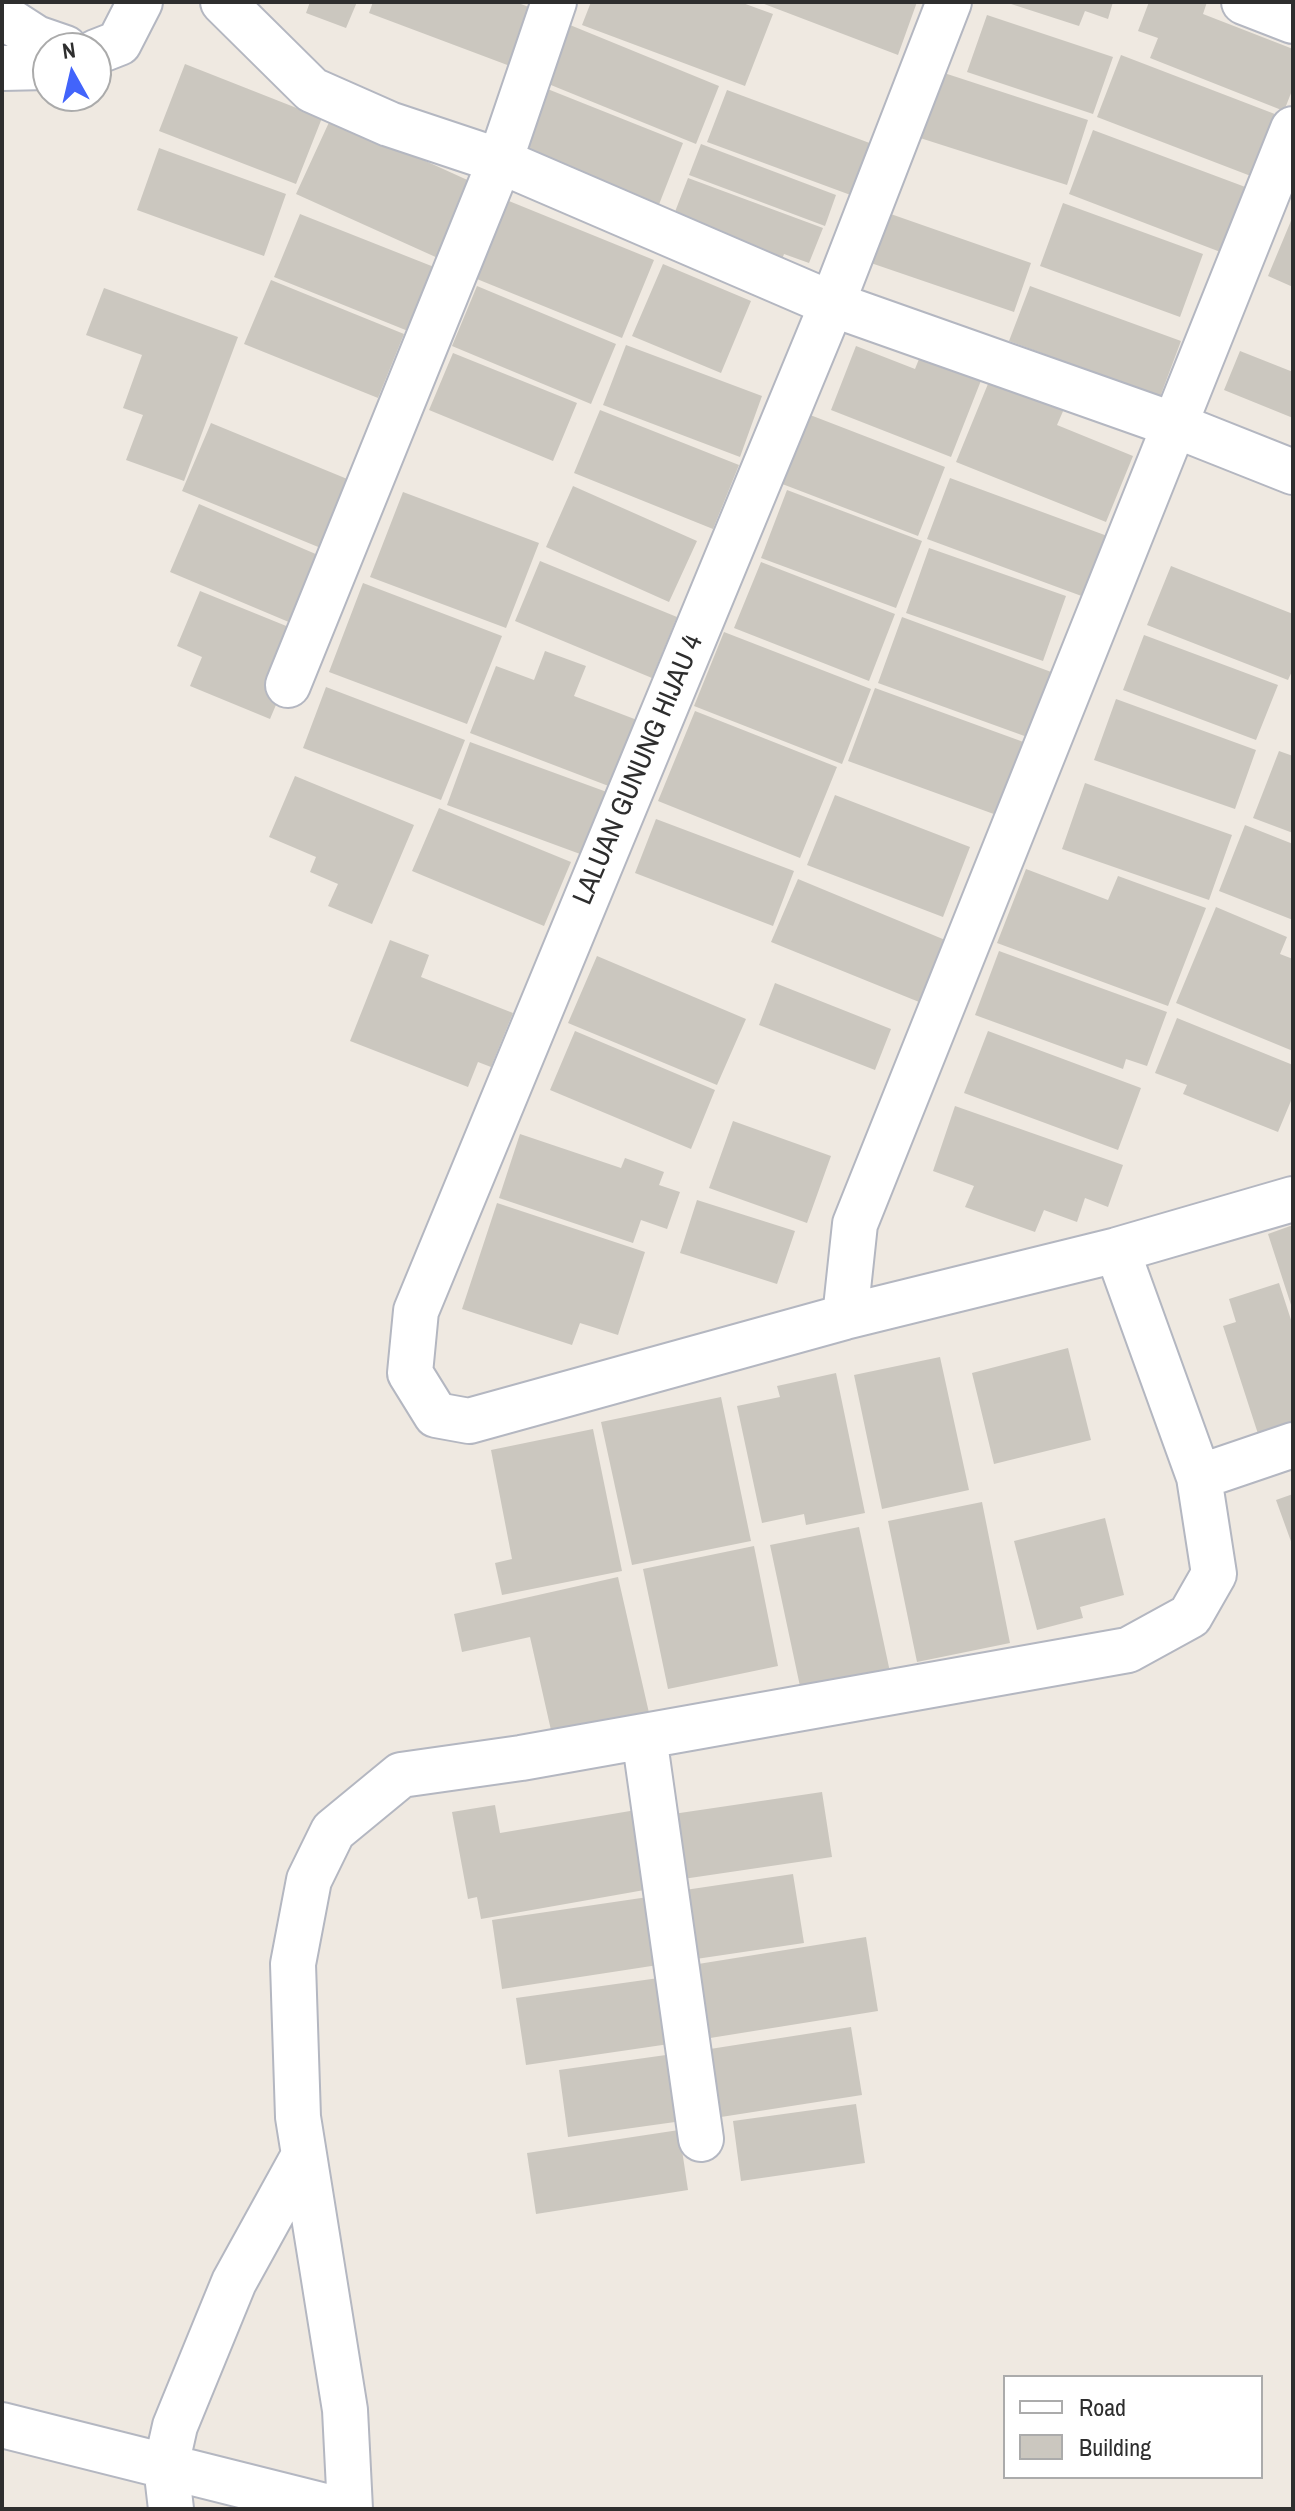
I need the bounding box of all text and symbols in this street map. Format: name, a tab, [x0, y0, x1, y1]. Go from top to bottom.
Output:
north arrow	[32, 32, 112, 112]
text: N	[60, 34, 77, 66]
street label: LALUAN GUNUNG HIJAU 4	[567, 630, 711, 910]
legend	[1003, 2375, 1263, 2479]
text: Road	[1079, 2391, 1126, 2423]
text: Building	[1079, 2431, 1151, 2463]

